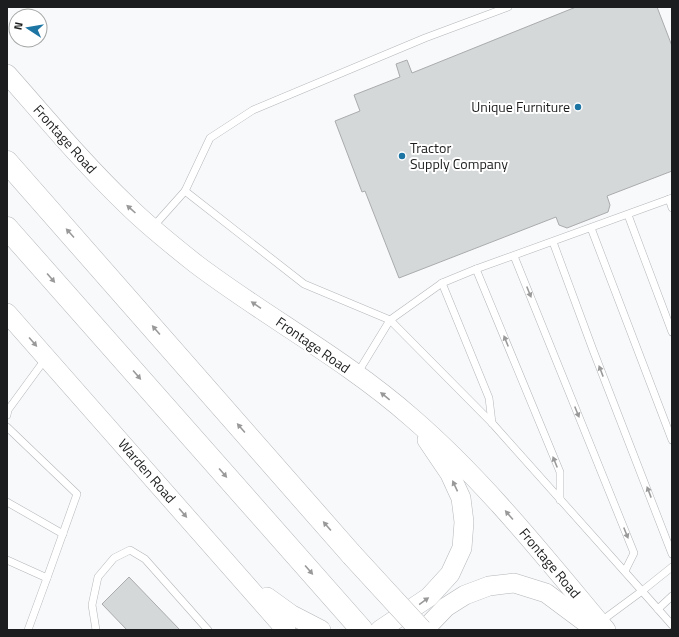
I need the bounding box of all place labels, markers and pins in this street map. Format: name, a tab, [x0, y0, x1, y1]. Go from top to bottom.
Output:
place label: Unique Furniture	[471, 96, 570, 117]
marker: Unique Furniture	[573, 102, 583, 112]
place label: Tractor Supply Company	[410, 137, 508, 174]
marker: Tractor Supply Company	[397, 151, 407, 161]

